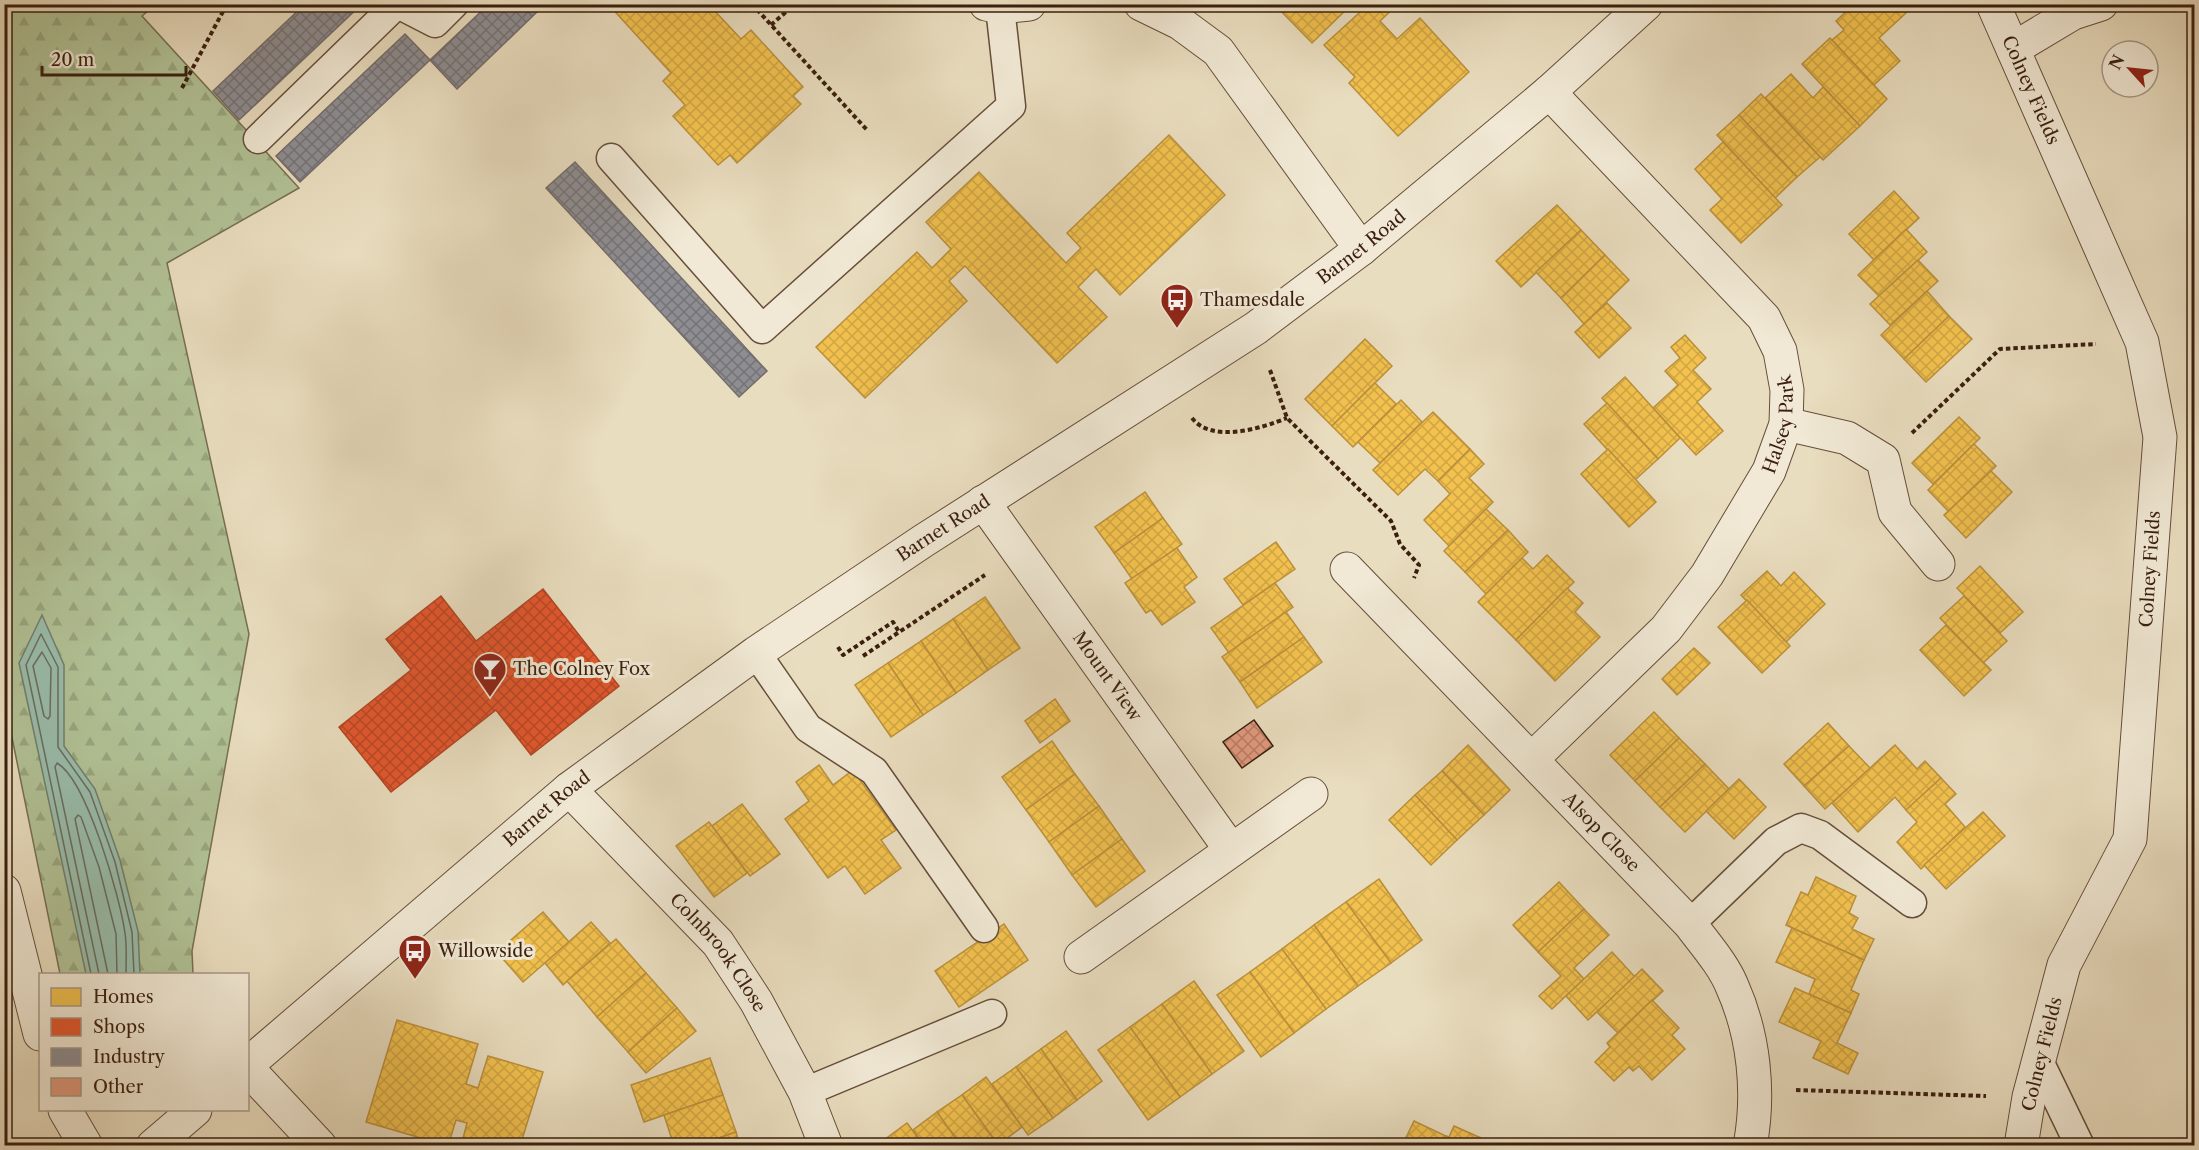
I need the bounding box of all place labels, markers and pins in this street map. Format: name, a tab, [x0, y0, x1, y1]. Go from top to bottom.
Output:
bus stop icon: Thamesdale	[1159, 282, 1195, 329]
place label: Thamesdale	[1200, 289, 1305, 311]
bar icon: The Colney Fox	[472, 651, 508, 698]
place label: The Colney Fox	[513, 658, 651, 680]
bus stop icon: Willowside	[397, 933, 433, 980]
place label: Willowside	[437, 940, 533, 962]

